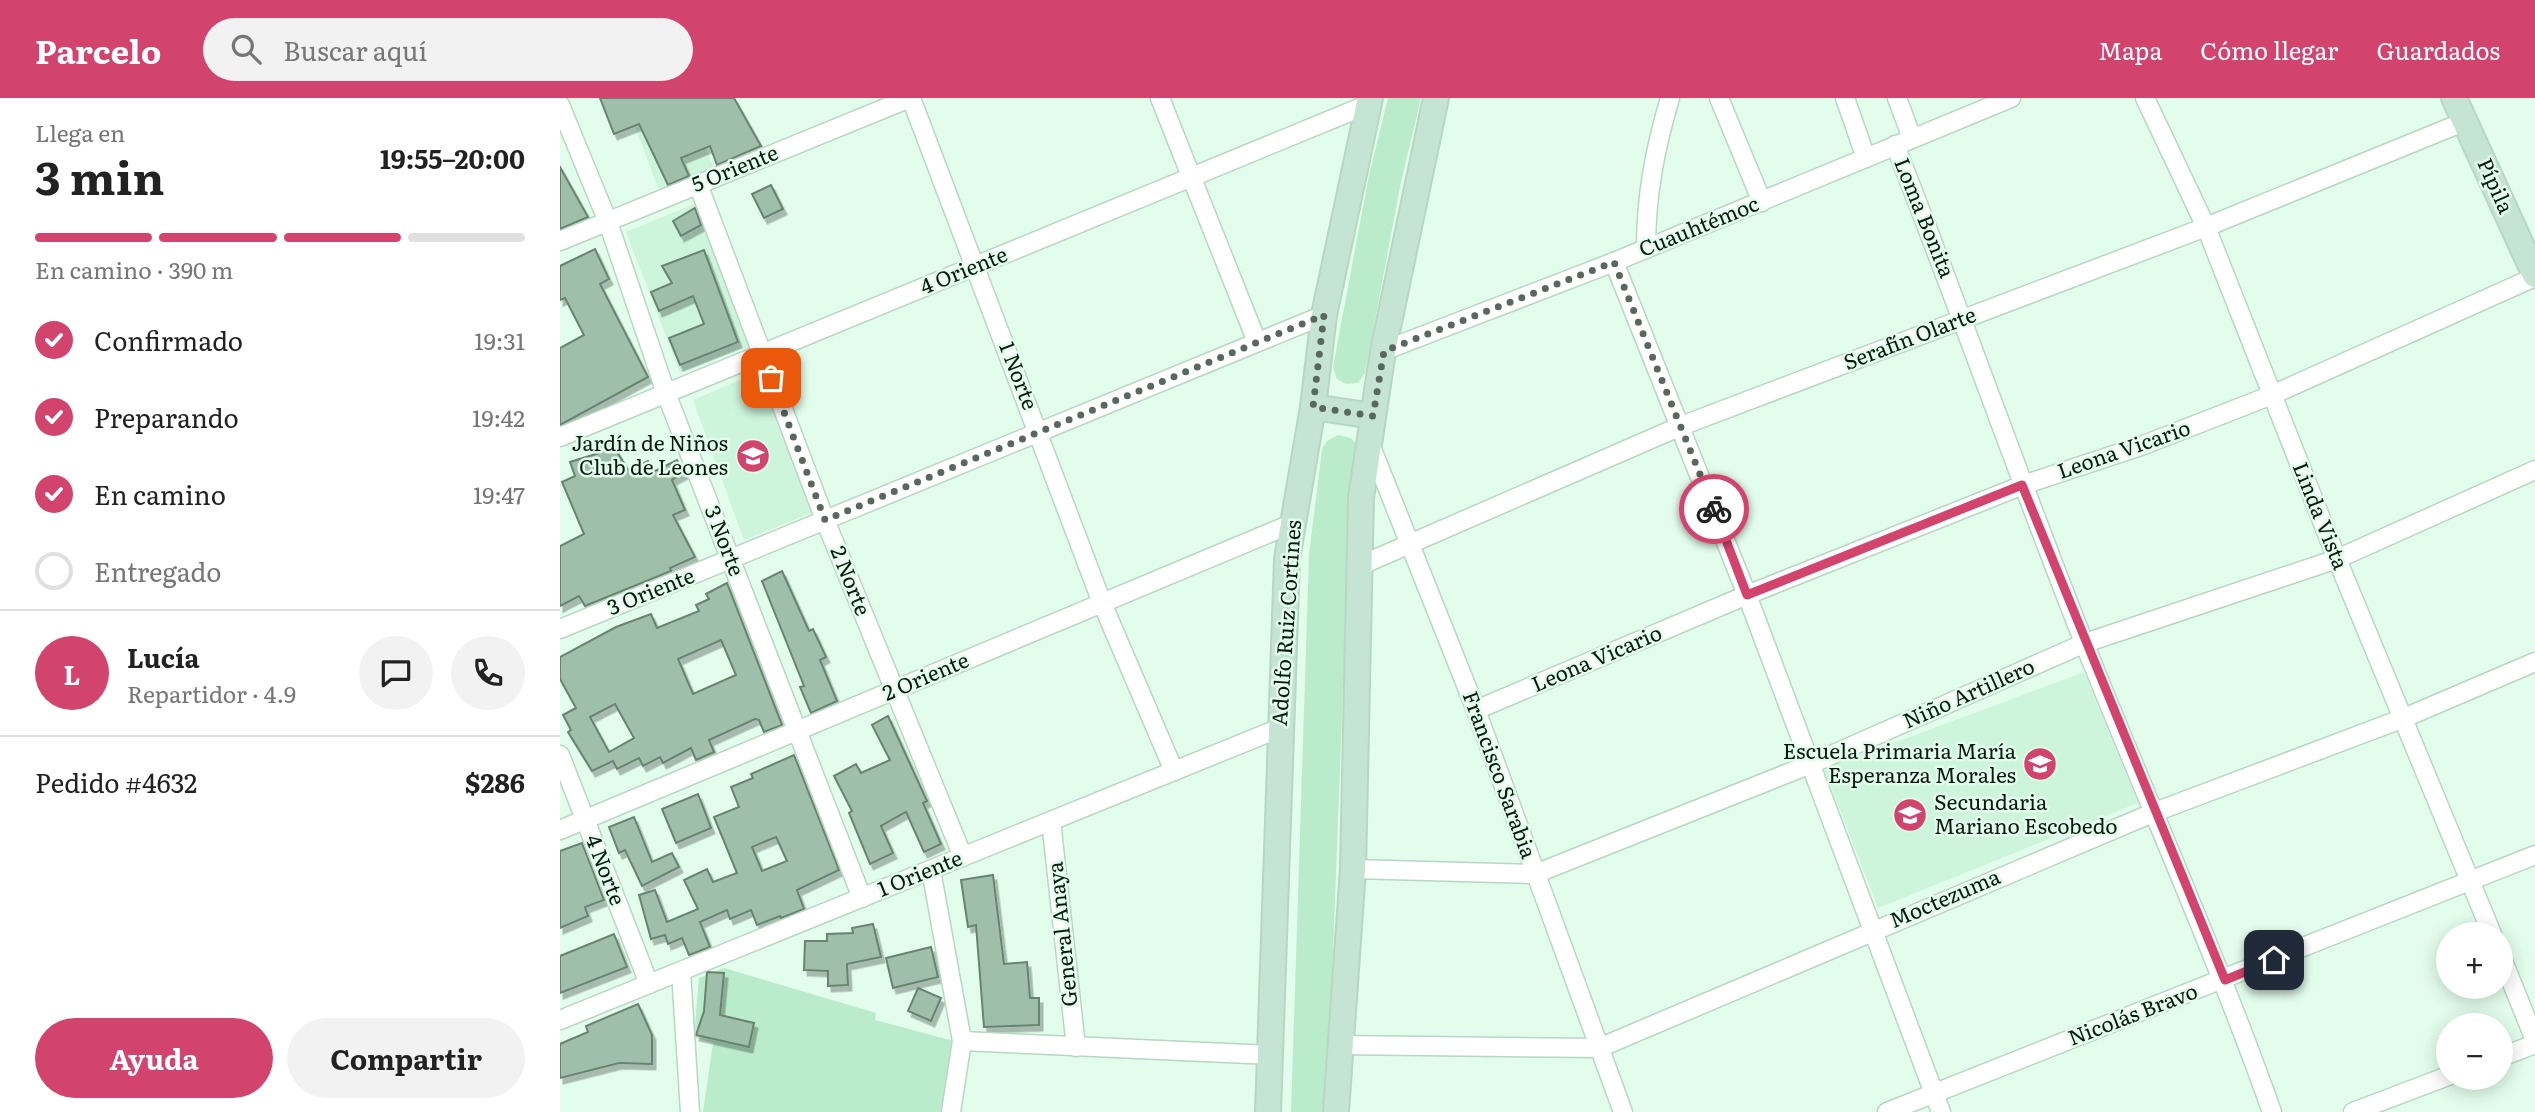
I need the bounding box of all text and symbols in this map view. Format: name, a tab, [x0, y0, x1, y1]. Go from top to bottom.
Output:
search box	[203, 18, 693, 81]
text: Parcelo	[35, 25, 161, 74]
icon: search	[227, 30, 265, 68]
text: Buscar aquí	[283, 30, 427, 69]
text: Mapa	[2098, 32, 2162, 67]
text: Cómo llegar	[2200, 32, 2338, 67]
text: Guardados	[2376, 32, 2500, 67]
text: Llega en	[35, 115, 125, 149]
street label: 5 Oriente	[686, 135, 782, 198]
text: 19:55–20:00	[380, 138, 525, 177]
text: 3 min	[35, 141, 165, 209]
street label: Loma Bonita	[1888, 152, 1965, 282]
street label: Pípila	[2471, 152, 2524, 218]
street label: Cuauhtémoc	[1633, 186, 1763, 263]
street label: 4 Oriente	[915, 237, 1012, 300]
text: En camino · 390 m	[35, 252, 233, 286]
street label: Serafín Olarte	[1838, 297, 1980, 376]
text: Confirmado	[94, 320, 243, 359]
icon: check	[35, 321, 73, 359]
text: 19:31	[474, 323, 525, 357]
street label: 1 Norte	[993, 337, 1047, 414]
pin	[741, 348, 801, 408]
icon: bag	[752, 359, 790, 397]
text: Preparando	[94, 397, 239, 436]
icon: check	[35, 398, 73, 436]
text: 19:42	[472, 400, 525, 434]
street label: Leona Vicario	[2053, 410, 2194, 485]
place label: Jardín de Niños Club de Leones	[571, 426, 728, 481]
school or university icon: Jardín de Niños Club de Leones	[734, 437, 772, 475]
street label: Linda Vista	[2287, 457, 2358, 574]
text: En camino	[94, 474, 226, 513]
courier	[1679, 474, 1749, 544]
icon: check	[35, 475, 73, 513]
text: 19:47	[473, 477, 525, 511]
icon: bike	[1695, 490, 1733, 528]
street label: 3 Norte	[699, 500, 754, 580]
street label: Adolfo Ruiz Cortines	[1262, 519, 1307, 727]
street label: 2 Norte	[824, 541, 880, 620]
text: Entregado	[94, 551, 221, 590]
street label: 3 Oriente	[602, 558, 698, 621]
street label: Leona Vicario	[1526, 615, 1666, 698]
button: chat	[359, 636, 433, 710]
button: phone	[451, 636, 525, 710]
text: Lucía	[127, 637, 200, 676]
street label: 2 Oriente	[877, 643, 973, 707]
street label: Niño Artillero	[1897, 649, 2039, 735]
text: L	[64, 654, 80, 693]
text: Repartidor · 4.9	[127, 676, 296, 710]
street label: Francisco Sarabia	[1457, 686, 1546, 863]
place label: Escuela Primaria María Esperanza Morales	[1783, 734, 2017, 789]
school or university icon: Escuela Primaria María Esperanza Morales	[2021, 745, 2059, 783]
text: Pedido #4632	[35, 762, 197, 801]
text: $286	[465, 762, 525, 801]
place label: Secundaria Mariano Escobedo	[1934, 785, 2118, 840]
school or university icon: Secundaria Mariano Escobedo	[1891, 796, 1929, 834]
street label: 4 Norte	[580, 829, 635, 909]
street label: 1 Oriente	[872, 841, 966, 903]
street label: Moctezuma	[1884, 859, 2005, 934]
street label: General Anaya	[1037, 860, 1084, 1008]
map controls	[2436, 922, 2513, 1090]
button: +	[2436, 922, 2513, 999]
pin	[2244, 930, 2304, 990]
icon: home	[2255, 941, 2293, 979]
street label: Nicolás Bravo	[2063, 974, 2201, 1052]
button: −	[2436, 1013, 2513, 1090]
button: Ayuda	[35, 1018, 273, 1098]
button: Compartir	[287, 1018, 525, 1098]

